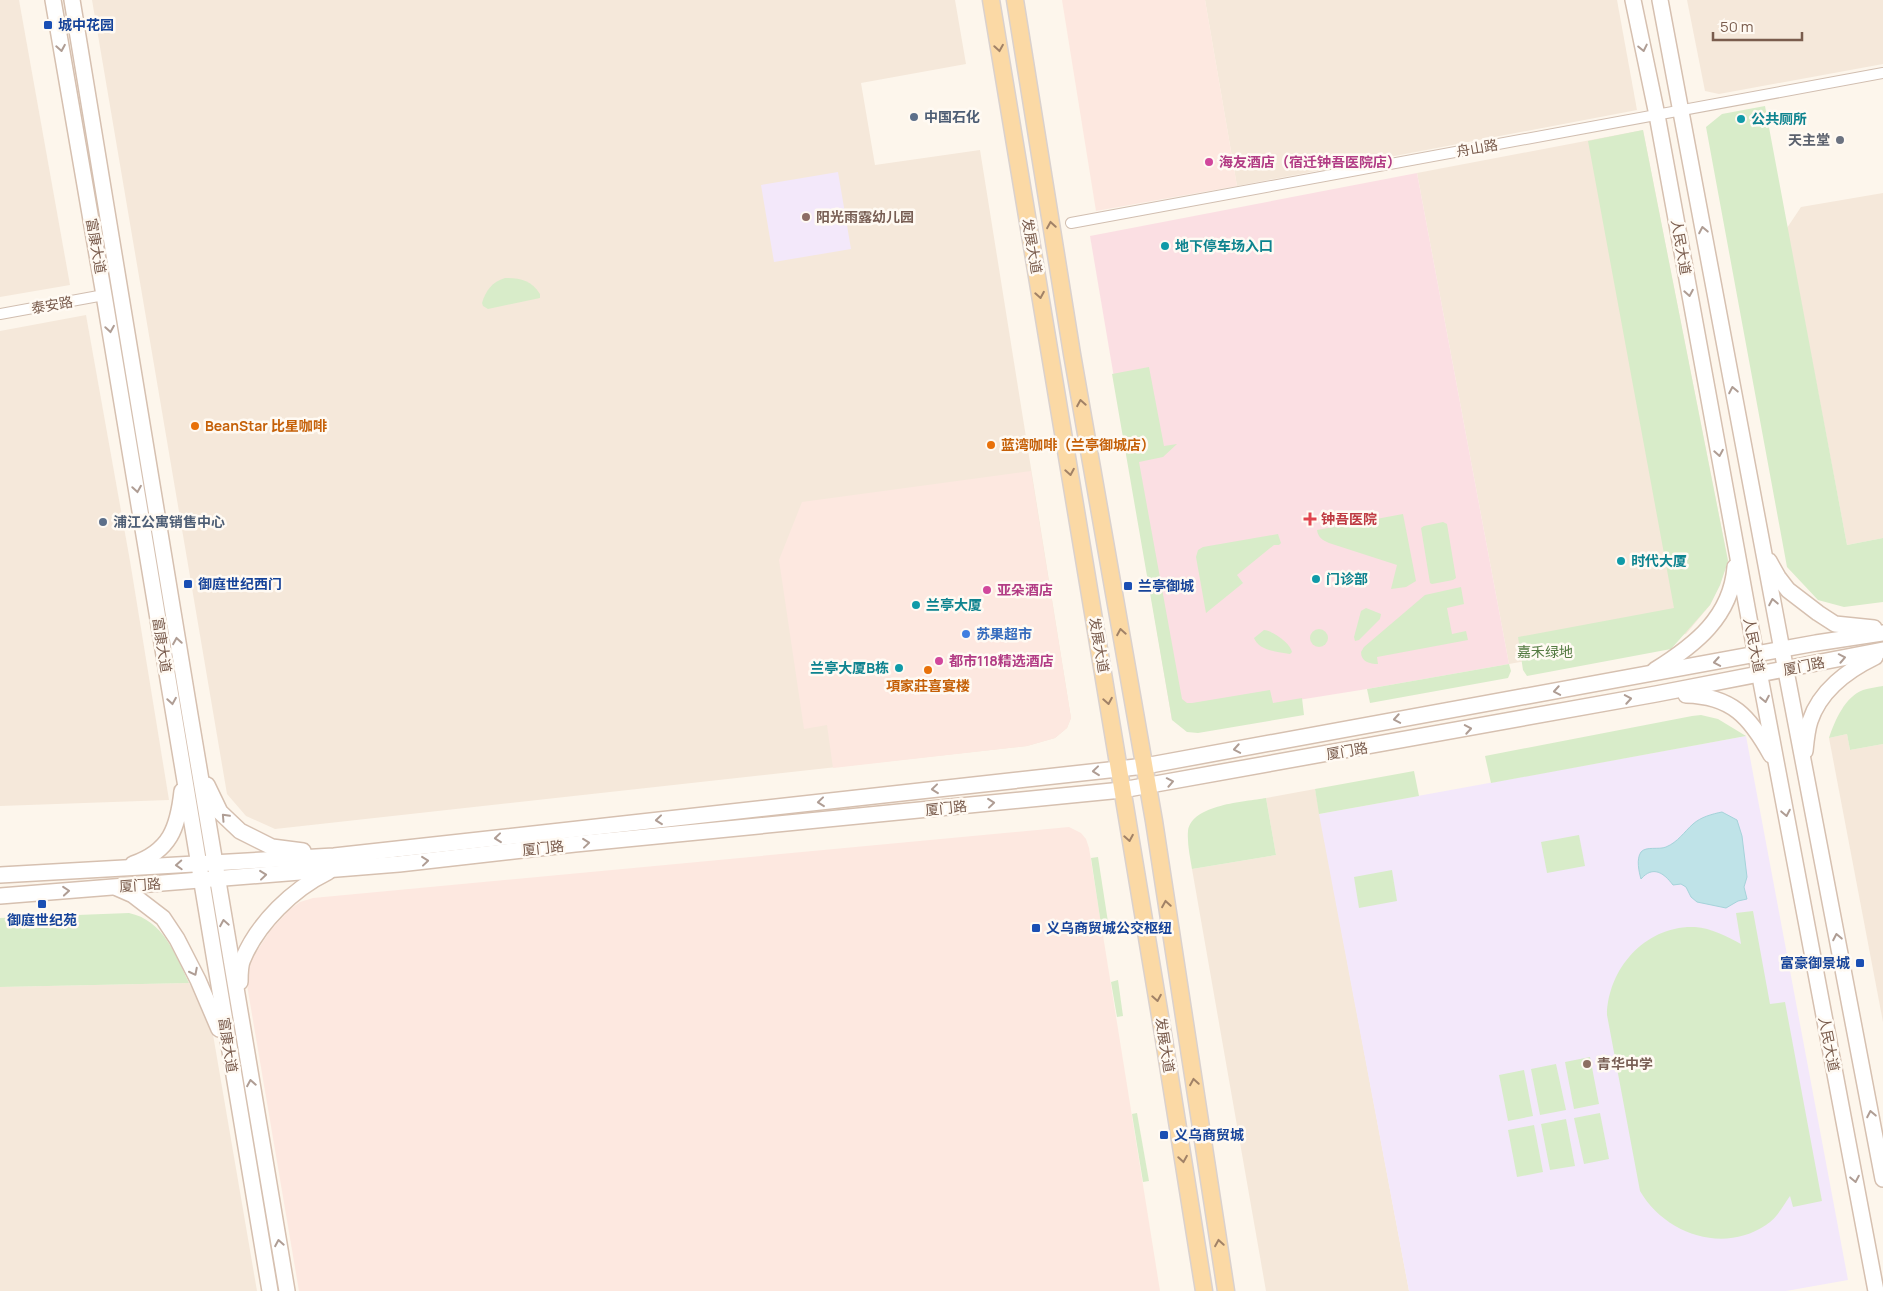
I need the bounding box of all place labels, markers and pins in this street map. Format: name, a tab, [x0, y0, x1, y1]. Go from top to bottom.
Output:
place label: 城中花园	[58, 15, 114, 34]
marker: 城中花园	[42, 19, 54, 31]
place label: 中国石化	[924, 107, 980, 126]
place label: 公共厕所	[1751, 109, 1807, 128]
marker: 中国石化	[908, 111, 920, 123]
marker: 公共厕所	[1735, 113, 1747, 125]
place label: 天主堂	[1788, 130, 1830, 149]
marker: 天主堂	[1834, 134, 1846, 146]
place label: 海友酒店（宿迁钟吾医院店）	[1219, 152, 1401, 171]
marker: 海友酒店（宿迁钟吾医院店）	[1203, 156, 1215, 168]
place label: 阳光雨露幼儿园	[816, 207, 914, 226]
marker: 阳光雨露幼儿园	[800, 211, 812, 223]
place label: 地下停车场入口	[1175, 236, 1273, 255]
marker: 地下停车场入口	[1159, 240, 1171, 252]
place label: BeanStar 比星咖啡	[205, 416, 328, 435]
marker: BeanStar 比星咖啡	[189, 420, 201, 432]
place label: 蓝湾咖啡（兰亭御城店）	[1001, 435, 1155, 454]
marker: 蓝湾咖啡（兰亭御城店）	[985, 439, 997, 451]
place label: 钟吾医院	[1321, 509, 1377, 528]
place label: 浦江公寓销售中心	[113, 512, 225, 531]
marker: 钟吾医院	[1303, 512, 1317, 526]
marker: 浦江公寓销售中心	[97, 516, 109, 528]
place label: 时代大厦	[1631, 551, 1687, 570]
marker: 时代大厦	[1615, 555, 1627, 567]
place label: 门诊部	[1326, 569, 1368, 588]
marker: 门诊部	[1310, 573, 1322, 585]
place label: 御庭世纪西门	[198, 574, 282, 593]
place label: 兰亭御城	[1138, 576, 1194, 595]
marker: 御庭世纪西门	[182, 578, 194, 590]
place label: 亚朵酒店	[997, 580, 1053, 599]
marker: 兰亭御城	[1122, 580, 1134, 592]
marker: 亚朵酒店	[981, 584, 993, 596]
place label: 兰亭大厦	[926, 595, 982, 614]
marker: 兰亭大厦	[910, 599, 922, 611]
place label: 苏果超市	[976, 624, 1032, 643]
marker: 苏果超市	[960, 628, 972, 640]
place label: 都市118精选酒店	[949, 651, 1054, 670]
marker: 都市118精选酒店	[933, 655, 945, 667]
place label: 兰亭大厦B栋	[810, 658, 889, 677]
marker: 兰亭大厦B栋	[893, 662, 905, 674]
marker: 項家莊喜宴楼	[922, 664, 934, 676]
place label: 項家莊喜宴楼	[886, 676, 970, 695]
marker: 御庭世纪苑	[36, 898, 48, 910]
place label: 御庭世纪苑	[7, 910, 77, 929]
place label: 义乌商贸城公交枢纽	[1046, 918, 1172, 937]
marker: 义乌商贸城公交枢纽	[1030, 922, 1042, 934]
place label: 富豪御景城	[1780, 953, 1850, 972]
marker: 富豪御景城	[1854, 957, 1866, 969]
place label: 青华中学	[1597, 1054, 1653, 1073]
marker: 青华中学	[1581, 1058, 1593, 1070]
place label: 义乌商贸城	[1174, 1125, 1244, 1144]
marker: 义乌商贸城	[1158, 1129, 1170, 1141]

